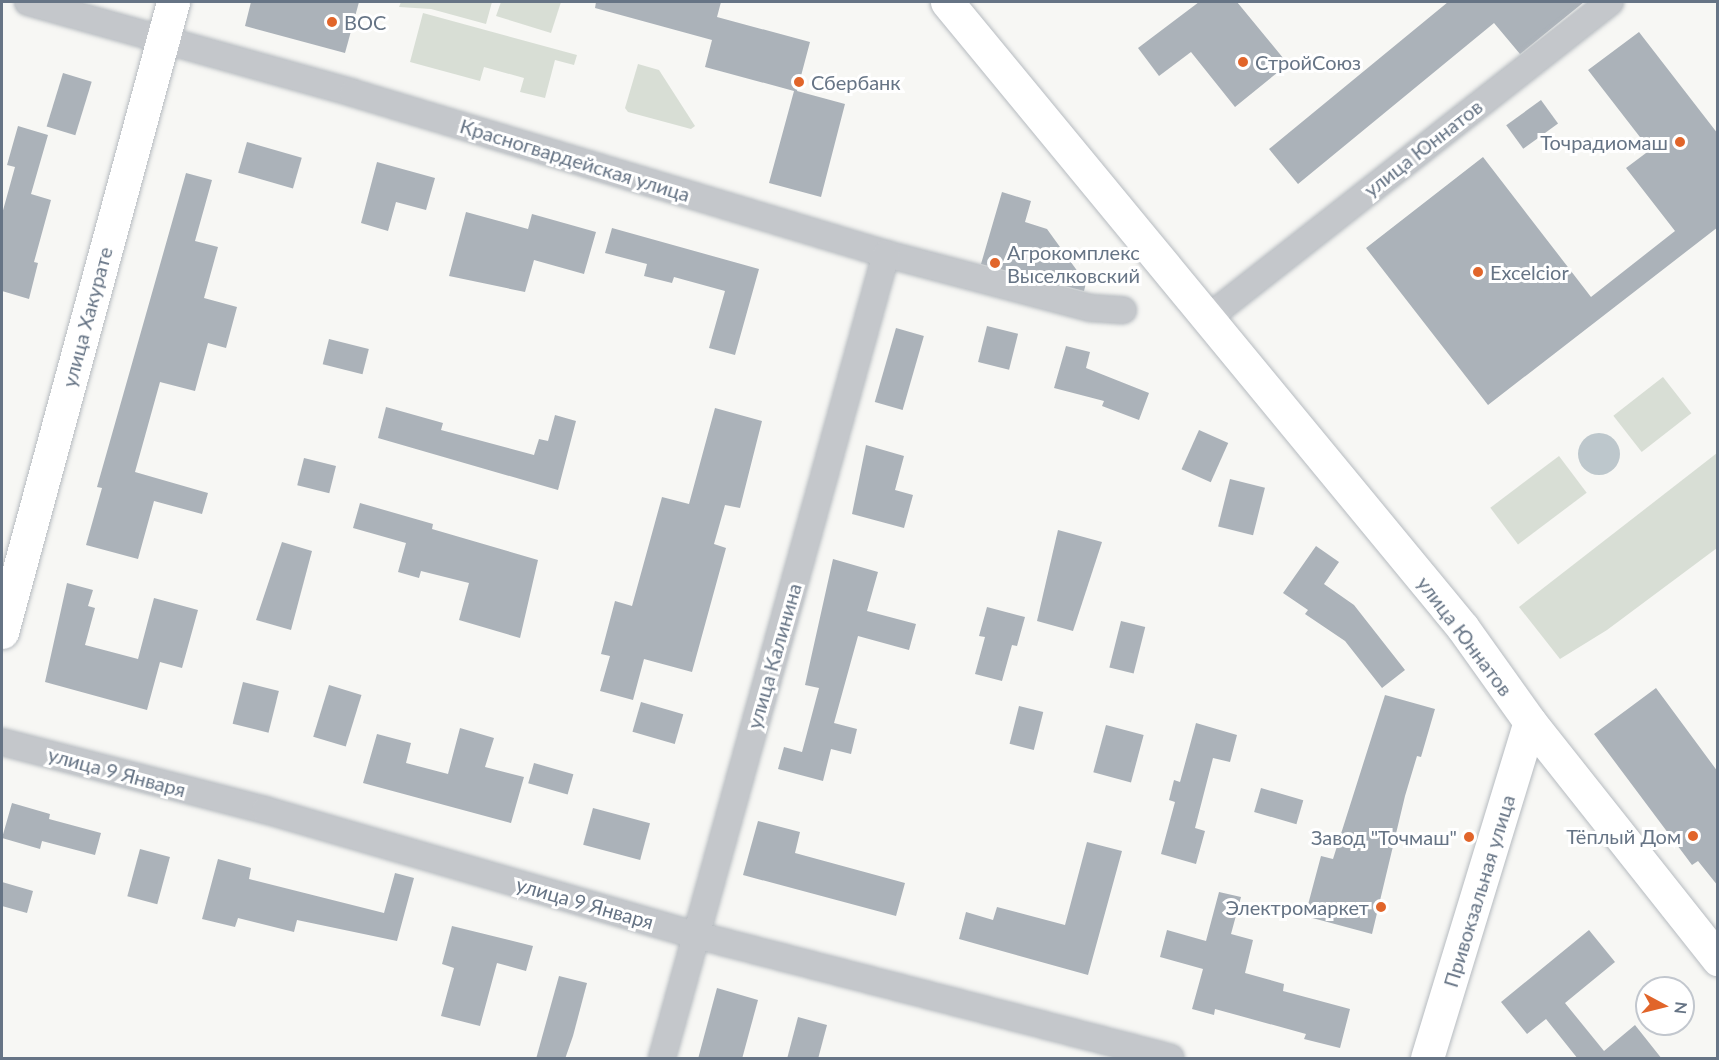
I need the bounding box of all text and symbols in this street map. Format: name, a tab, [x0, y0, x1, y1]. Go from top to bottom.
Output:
place label: ВОС	[344, 10, 386, 34]
marker: ВОС	[325, 15, 339, 29]
place label: СтройСоюз	[1255, 50, 1361, 74]
marker: СтройСоюз	[1236, 55, 1250, 69]
place label: Сбербанк	[811, 70, 901, 94]
marker: Сбербанк	[792, 75, 806, 89]
street label: улица Юннатов	[1359, 94, 1487, 202]
street label: Красногвардейская улица	[457, 114, 693, 206]
place label: Точрадиомаш	[1540, 130, 1668, 154]
marker: Точрадиомаш	[1673, 135, 1687, 149]
place label: Агрокомплекс Выселковский	[1007, 240, 1140, 287]
street label: улица Хакурате	[57, 244, 117, 390]
marker: Агрокомплекс Выселковский	[988, 256, 1002, 270]
place label: Excelcior	[1490, 260, 1569, 284]
marker: Excelcior	[1471, 265, 1485, 279]
street label: улица Юннатов	[1412, 571, 1518, 701]
street label: улица Калинина	[742, 581, 806, 731]
street label: улица 9 Января	[45, 742, 189, 802]
street label: Привокзальная улица	[1438, 792, 1520, 990]
place label: Тёплый Дом	[1566, 824, 1681, 848]
place label: Завод "Точмаш"	[1311, 825, 1457, 849]
marker: Тёплый Дом	[1686, 829, 1700, 843]
marker: Завод "Точмаш"	[1462, 830, 1476, 844]
street label: улица 9 Января	[514, 872, 656, 934]
place label: Электромаркет	[1225, 895, 1369, 919]
marker: Электромаркет	[1374, 900, 1388, 914]
north arrow	[1635, 976, 1695, 1036]
text: N	[1671, 1001, 1692, 1015]

